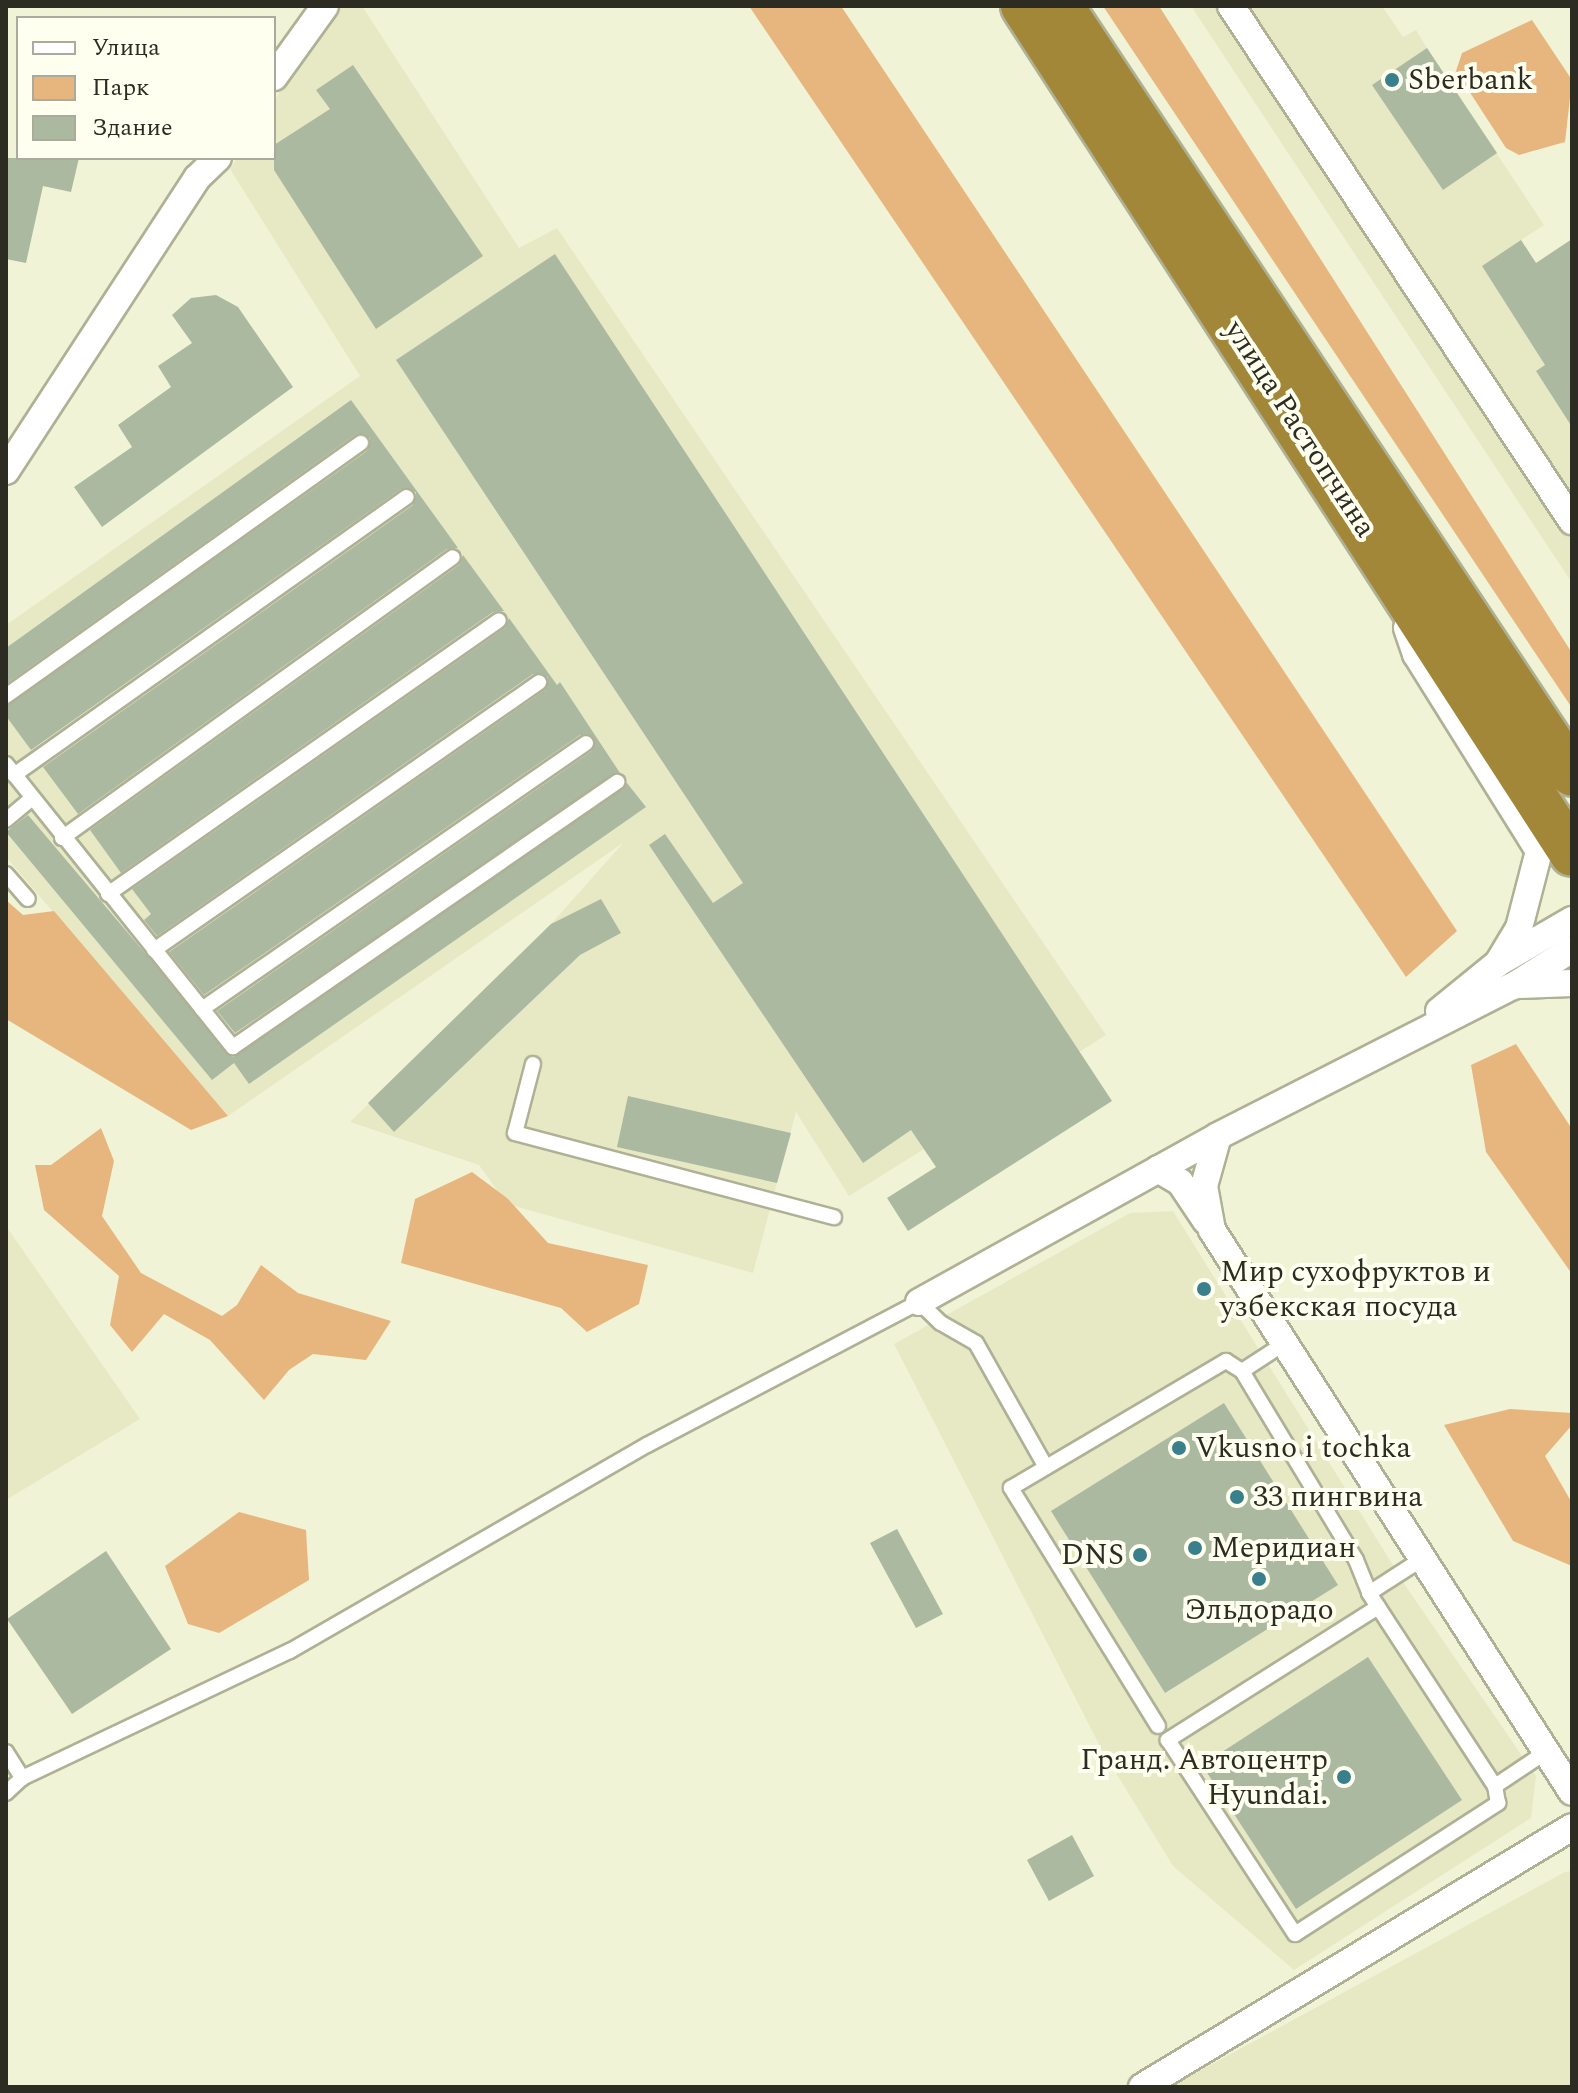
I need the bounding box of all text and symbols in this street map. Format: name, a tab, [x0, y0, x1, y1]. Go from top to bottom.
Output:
legend	[16, 16, 276, 160]
text: Улица	[92, 30, 160, 66]
place label: Sberbank	[1408, 62, 1533, 98]
text: Парк	[92, 70, 149, 106]
marker: Sberbank	[1383, 71, 1401, 89]
text: Здание	[92, 110, 173, 146]
street label: улица Растопчина	[1217, 314, 1383, 544]
place label: Мир сухофруктов и узбекская посуда	[1220, 1254, 1491, 1324]
marker: Мир сухофруктов и узбекская посуда	[1195, 1280, 1213, 1298]
place label: Vkusno i tochka	[1195, 1430, 1411, 1466]
marker: Vkusno i tochka	[1170, 1439, 1188, 1457]
place label: 33 пингвина	[1253, 1479, 1423, 1515]
marker: 33 пингвина	[1228, 1488, 1246, 1506]
place label: Меридиан	[1211, 1530, 1356, 1566]
place label: DNS	[1061, 1537, 1124, 1573]
marker: Меридиан	[1186, 1539, 1204, 1557]
marker: DNS	[1131, 1546, 1149, 1564]
marker: Эльдорадо	[1250, 1570, 1268, 1588]
place label: Эльдорадо	[1184, 1592, 1334, 1628]
place label: Гранд. Автоцентр Hyundai.	[1080, 1742, 1328, 1812]
marker: Гранд. Автоцентр Hyundai.	[1335, 1768, 1353, 1786]

